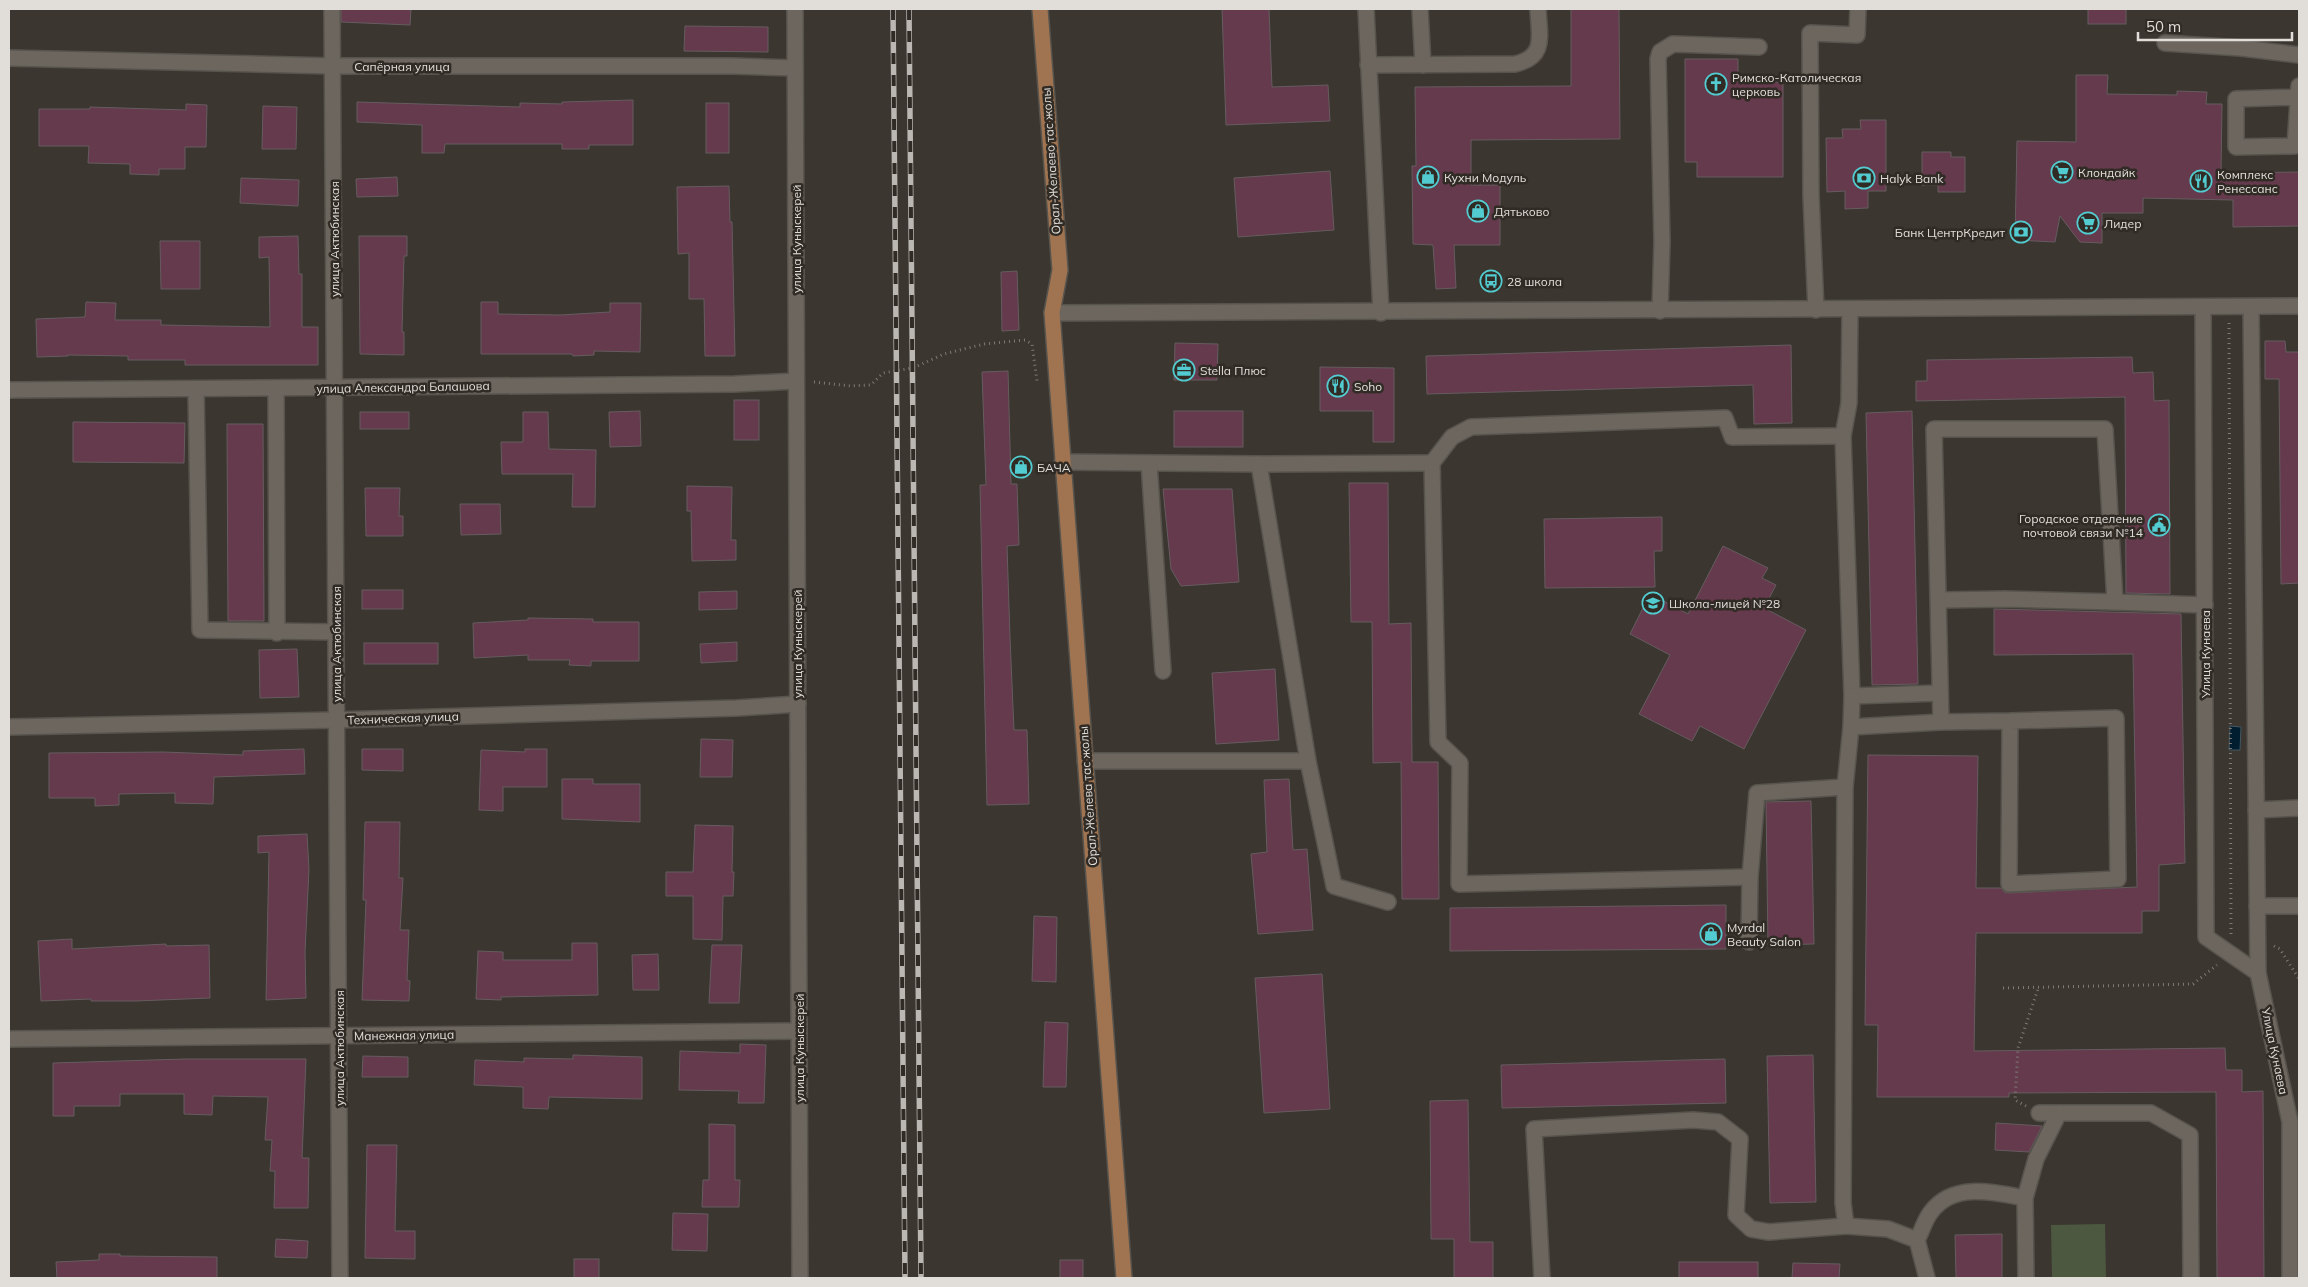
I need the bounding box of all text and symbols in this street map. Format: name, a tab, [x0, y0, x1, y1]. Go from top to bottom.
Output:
scale bar	[2138, 10, 2292, 42]
text: 50 m	[2146, 17, 2181, 36]
street label: Сапёрная улица	[354, 59, 450, 74]
place label: Римско-Католическая церковь	[1732, 70, 1861, 99]
church icon: Римско-Католическая церковь	[1704, 72, 1728, 96]
street label: Орал-Желаево тас жолы	[1038, 87, 1064, 235]
supermarket icon: Клондайк	[2050, 160, 2074, 184]
shop icon: Кухни Модуль	[1416, 165, 1440, 189]
place label: Клондайк	[2078, 165, 2136, 180]
bank icon: Halyk Bank	[1852, 166, 1876, 190]
place label: Комплекс Ренессанс	[2217, 167, 2278, 196]
restaurant icon: Комплекс Ренессанс	[2189, 169, 2213, 193]
place label: Кухни Модуль	[1444, 170, 1527, 185]
place label: Halyk Bank	[1880, 171, 1944, 186]
street label: улица Актюбинская	[327, 181, 342, 297]
street label: улица Куныскерей	[789, 185, 804, 293]
shop icon: Дятьково	[1466, 199, 1490, 223]
place label: Дятьково	[1494, 204, 1549, 219]
supermarket icon: Лидер	[2076, 211, 2100, 235]
place label: Лидер	[2104, 216, 2142, 231]
bank icon: Банк ЦентрКредит	[2009, 220, 2033, 244]
place label: Банк ЦентрКредит	[1895, 225, 2006, 240]
bus stop icon: 28 школа	[1479, 269, 1503, 293]
place label: 28 школа	[1507, 274, 1562, 289]
office icon: Stella Плюс	[1172, 358, 1196, 382]
place label: Stella Плюс	[1200, 363, 1266, 378]
restaurant icon: Soho	[1326, 374, 1350, 398]
street label: улица Александра Балашова	[316, 378, 490, 396]
place label: Soho	[1354, 379, 1382, 394]
shop icon: БАЧА	[1009, 455, 1033, 479]
place label: БАЧА	[1037, 460, 1071, 475]
place label: Городское отделение почтовой связи №14	[2019, 511, 2143, 540]
public building icon: Городское отделение почтовой связи №14	[2147, 513, 2171, 537]
street label: улица Актюбинская	[329, 586, 344, 702]
street label: улица Куныскерей	[790, 590, 805, 698]
school or university icon: Школа-лицей №28	[1641, 591, 1665, 615]
place label: Школа-лицей №28	[1669, 596, 1780, 611]
street label: Улица Кунаева	[2198, 610, 2213, 699]
street label: Техническая улица	[347, 709, 459, 727]
street label: Орал-Желева тас жолы	[1076, 726, 1100, 866]
place label: Myrdal Beauty Salon	[1727, 920, 1801, 949]
shop icon: Myrdal Beauty Salon	[1699, 922, 1723, 946]
street label: улица Актюбинская	[332, 990, 347, 1106]
street label: улица Куныскерей	[792, 994, 807, 1102]
street label: Улица Кунаева	[2258, 1005, 2292, 1096]
street label: Манежная улица	[354, 1027, 454, 1043]

